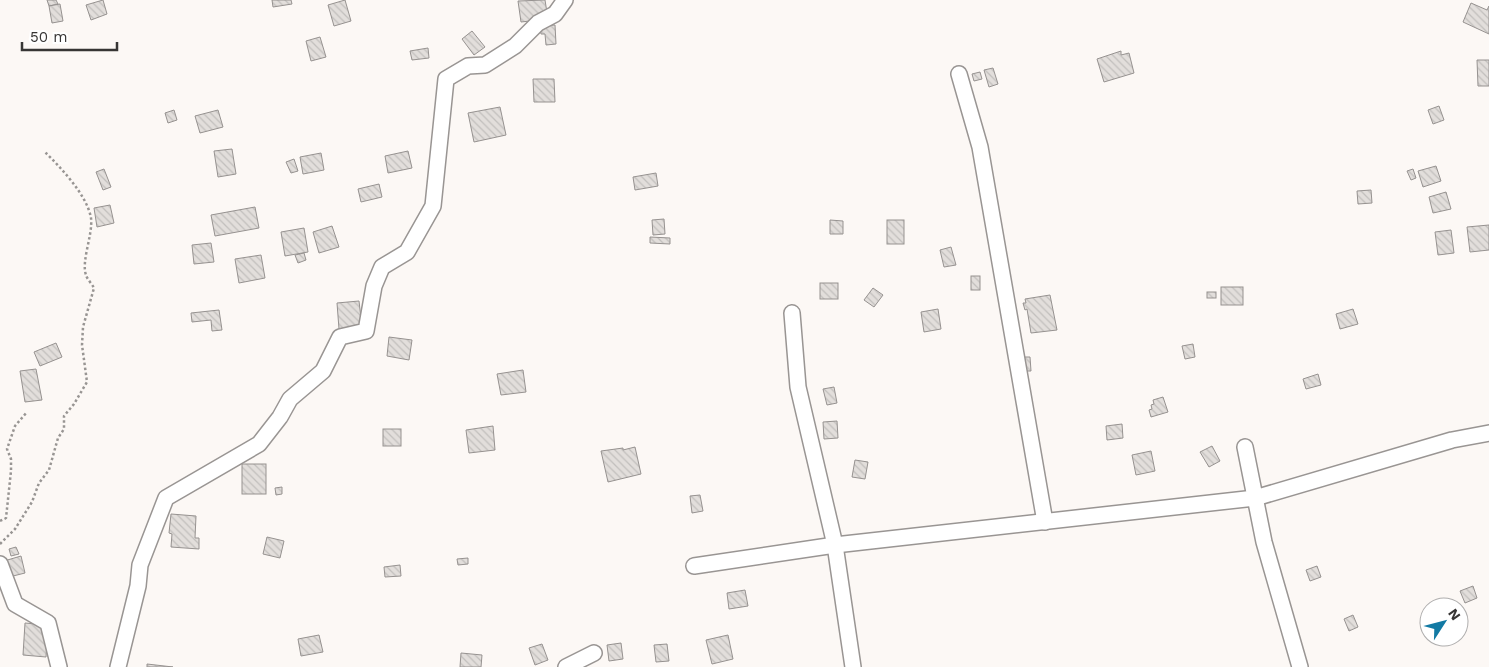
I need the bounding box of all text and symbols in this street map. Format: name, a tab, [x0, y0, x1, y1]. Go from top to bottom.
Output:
scale bar	[22, 20, 118, 52]
text: 50 m	[30, 28, 67, 46]
north arrow	[1419, 597, 1469, 647]
text: N	[1445, 605, 1464, 623]

